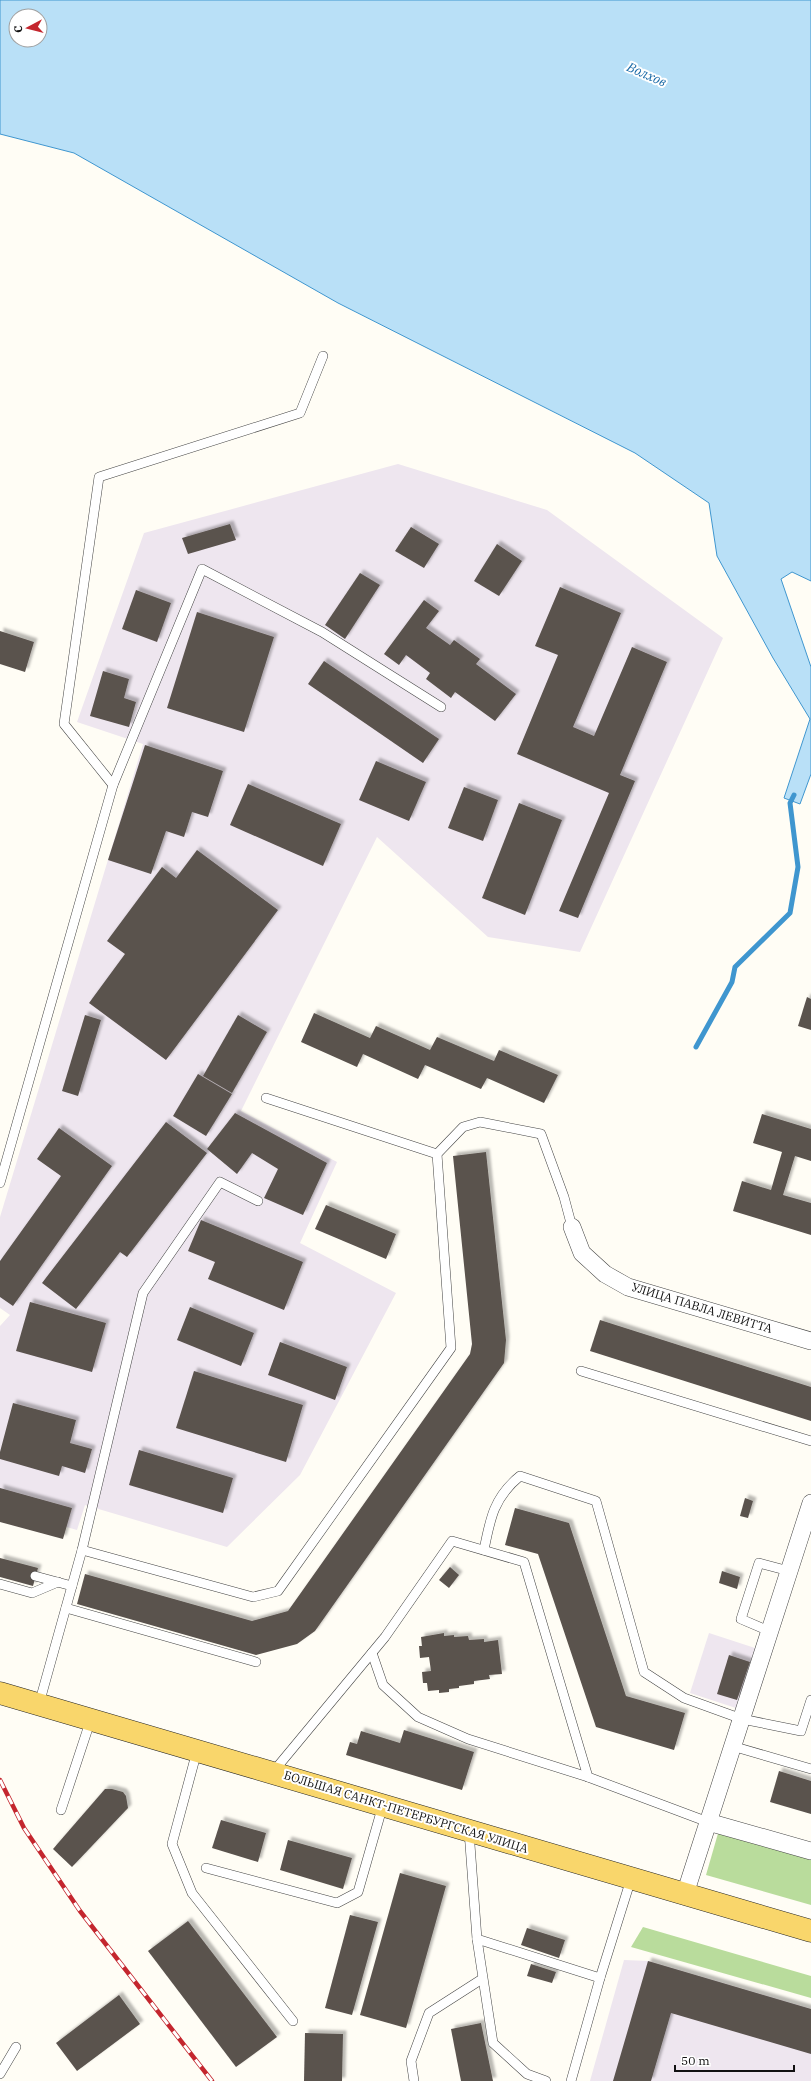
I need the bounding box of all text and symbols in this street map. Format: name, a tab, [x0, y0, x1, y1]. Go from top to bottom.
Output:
north arrow	[8, 8, 48, 48]
text: С	[11, 25, 25, 34]
water label: Волхов	[624, 58, 669, 91]
street label: УЛИЦА ПАВЛА ЛЕВИТТА	[630, 1279, 775, 1336]
street label: БОЛЬШАЯ САНКТ-ПЕТЕРБУРГСКАЯ УЛИЦА	[282, 1767, 531, 1856]
scale bar	[675, 2047, 794, 2073]
text: 50 m	[681, 2053, 710, 2068]

